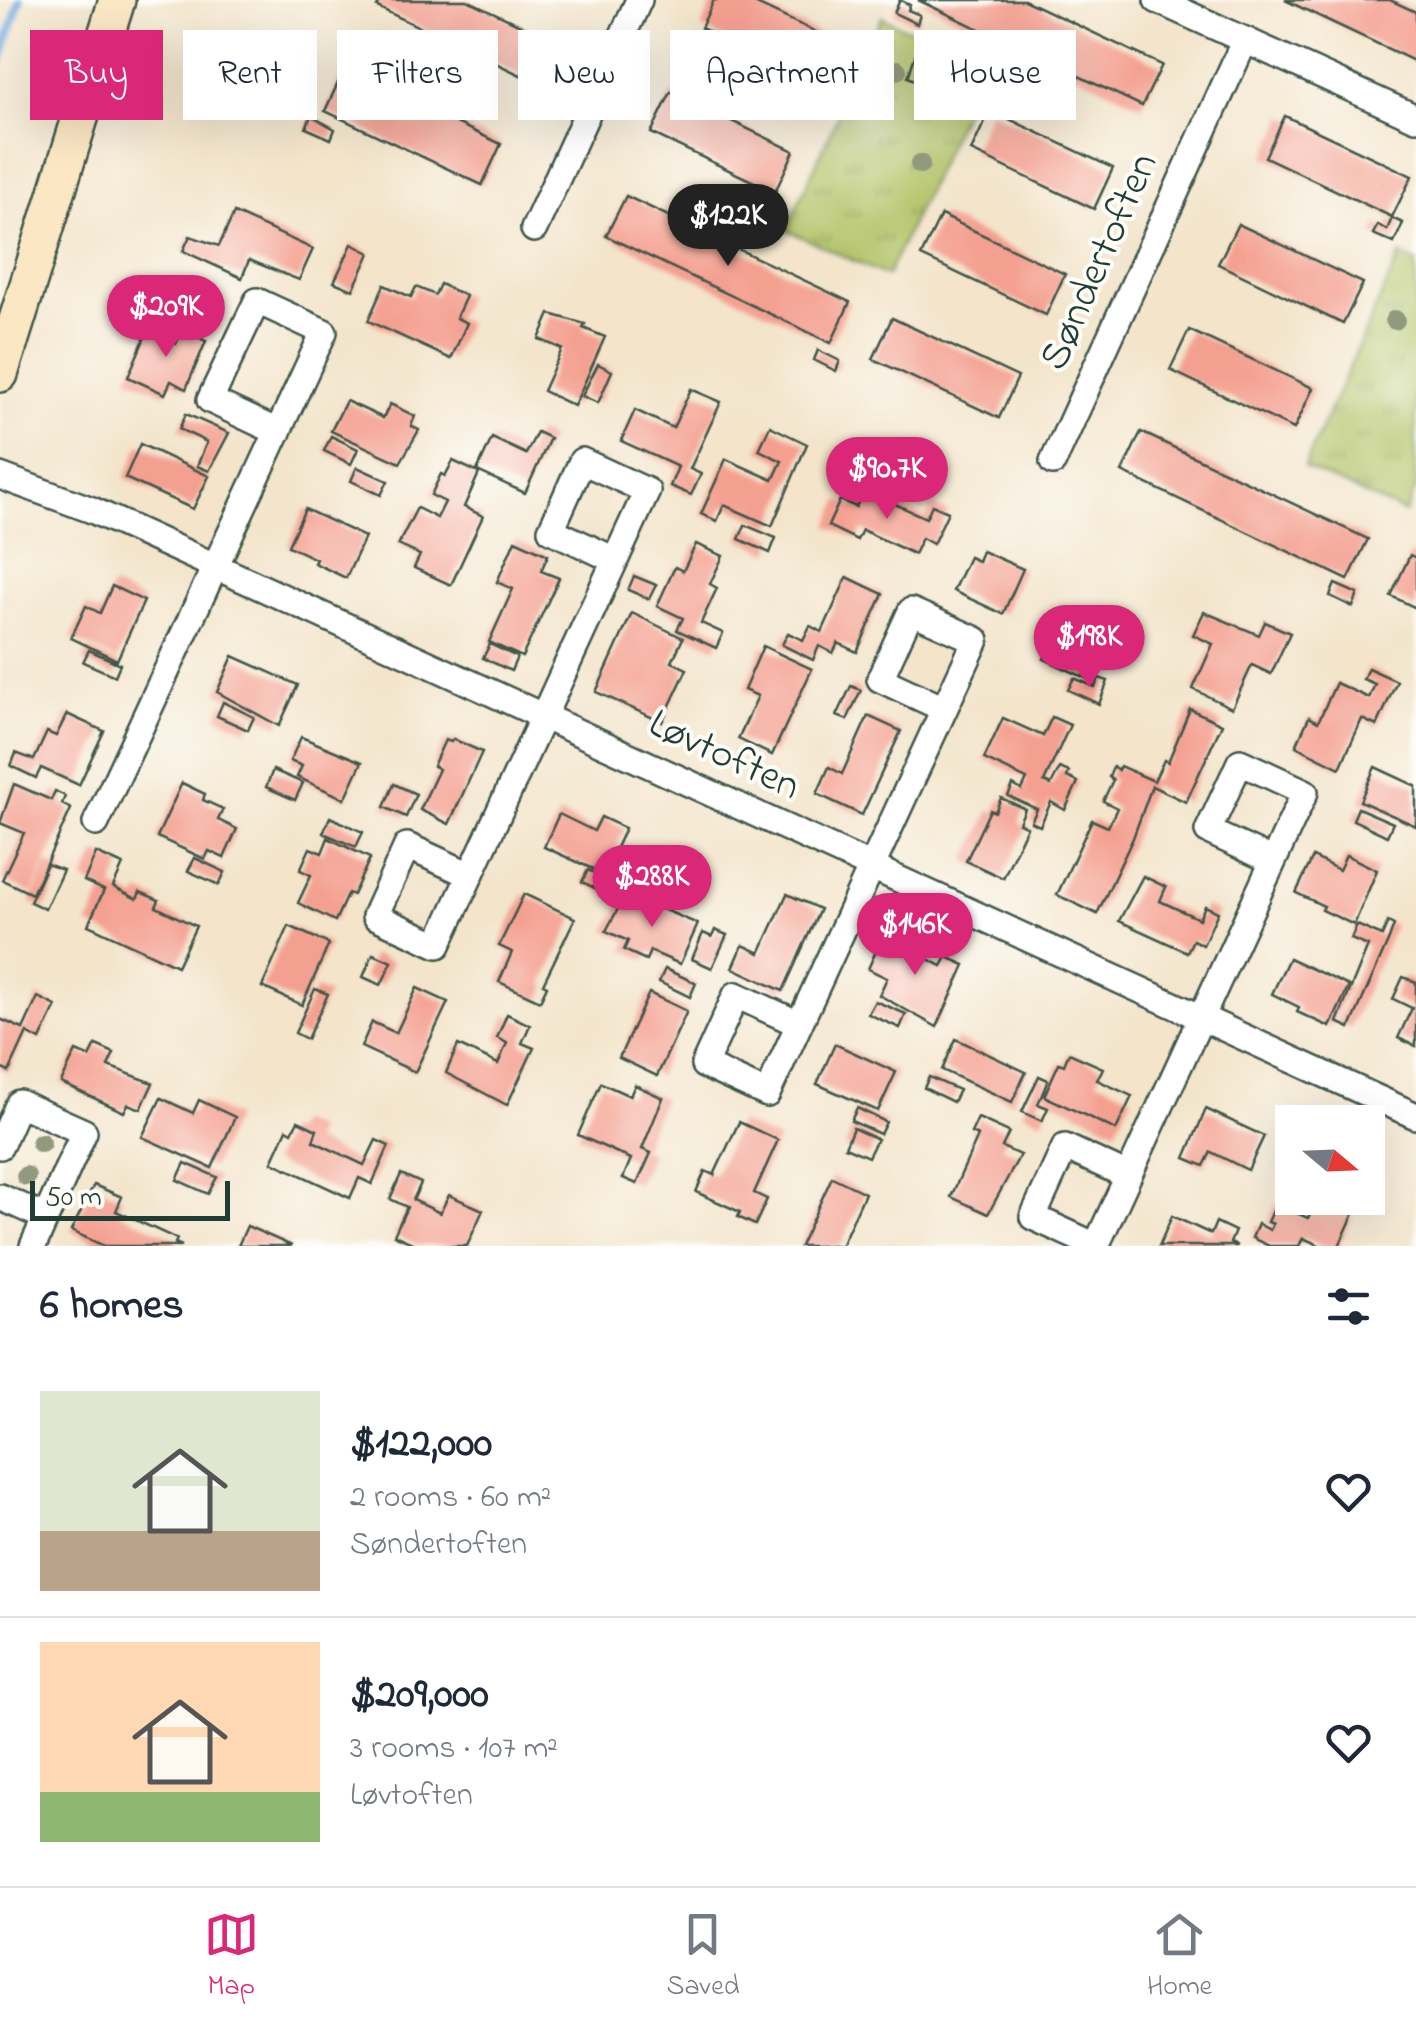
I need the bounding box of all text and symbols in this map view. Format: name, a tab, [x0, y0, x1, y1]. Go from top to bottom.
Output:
chip: Buy	[30, 30, 163, 120]
chip: Rent	[183, 30, 317, 120]
chip: Filters	[337, 30, 498, 120]
chip: New	[518, 30, 650, 120]
chip: Apartment	[670, 30, 894, 120]
chip: House	[914, 30, 1076, 120]
street label: Søndertoften	[1025, 143, 1175, 381]
pin: $122K	[658, 184, 798, 269]
text: $122K	[690, 193, 766, 240]
pin: $209K	[96, 275, 236, 360]
text: $209K	[129, 284, 203, 331]
pin: $90.7K	[806, 437, 968, 522]
text: $90.7K	[848, 446, 926, 493]
pin: $198K	[1019, 605, 1159, 690]
text: $198K	[1056, 614, 1122, 661]
street label: Løvtoften	[638, 694, 810, 818]
pin: $288K	[582, 845, 722, 930]
text: $288K	[615, 854, 689, 901]
pin: $146K	[845, 893, 985, 978]
text: $146K	[879, 902, 951, 949]
north arrow	[1275, 1105, 1385, 1215]
map controls	[1275, 1105, 1385, 1215]
scale bar	[30, 1176, 230, 1220]
text: 50 m	[45, 1178, 102, 1219]
text: 6 homes	[40, 1276, 184, 1337]
icon: filters	[1321, 1279, 1376, 1334]
text: $122,000	[350, 1414, 492, 1475]
icon: home	[120, 1431, 240, 1551]
icon: heart	[1321, 1464, 1376, 1519]
text: 2 rooms · 60 m²	[350, 1475, 551, 1522]
text: Søndertoften	[350, 1522, 527, 1569]
text: $209,000	[350, 1665, 489, 1726]
icon: home	[120, 1682, 240, 1802]
icon: heart	[1321, 1715, 1376, 1770]
text: 3 rooms · 107 m²	[350, 1726, 558, 1773]
text: Løvtoften	[350, 1773, 473, 1820]
tab: Map	[204, 1907, 259, 2008]
tab: Saved	[666, 1907, 739, 2008]
tab: Home	[1147, 1907, 1212, 2008]

